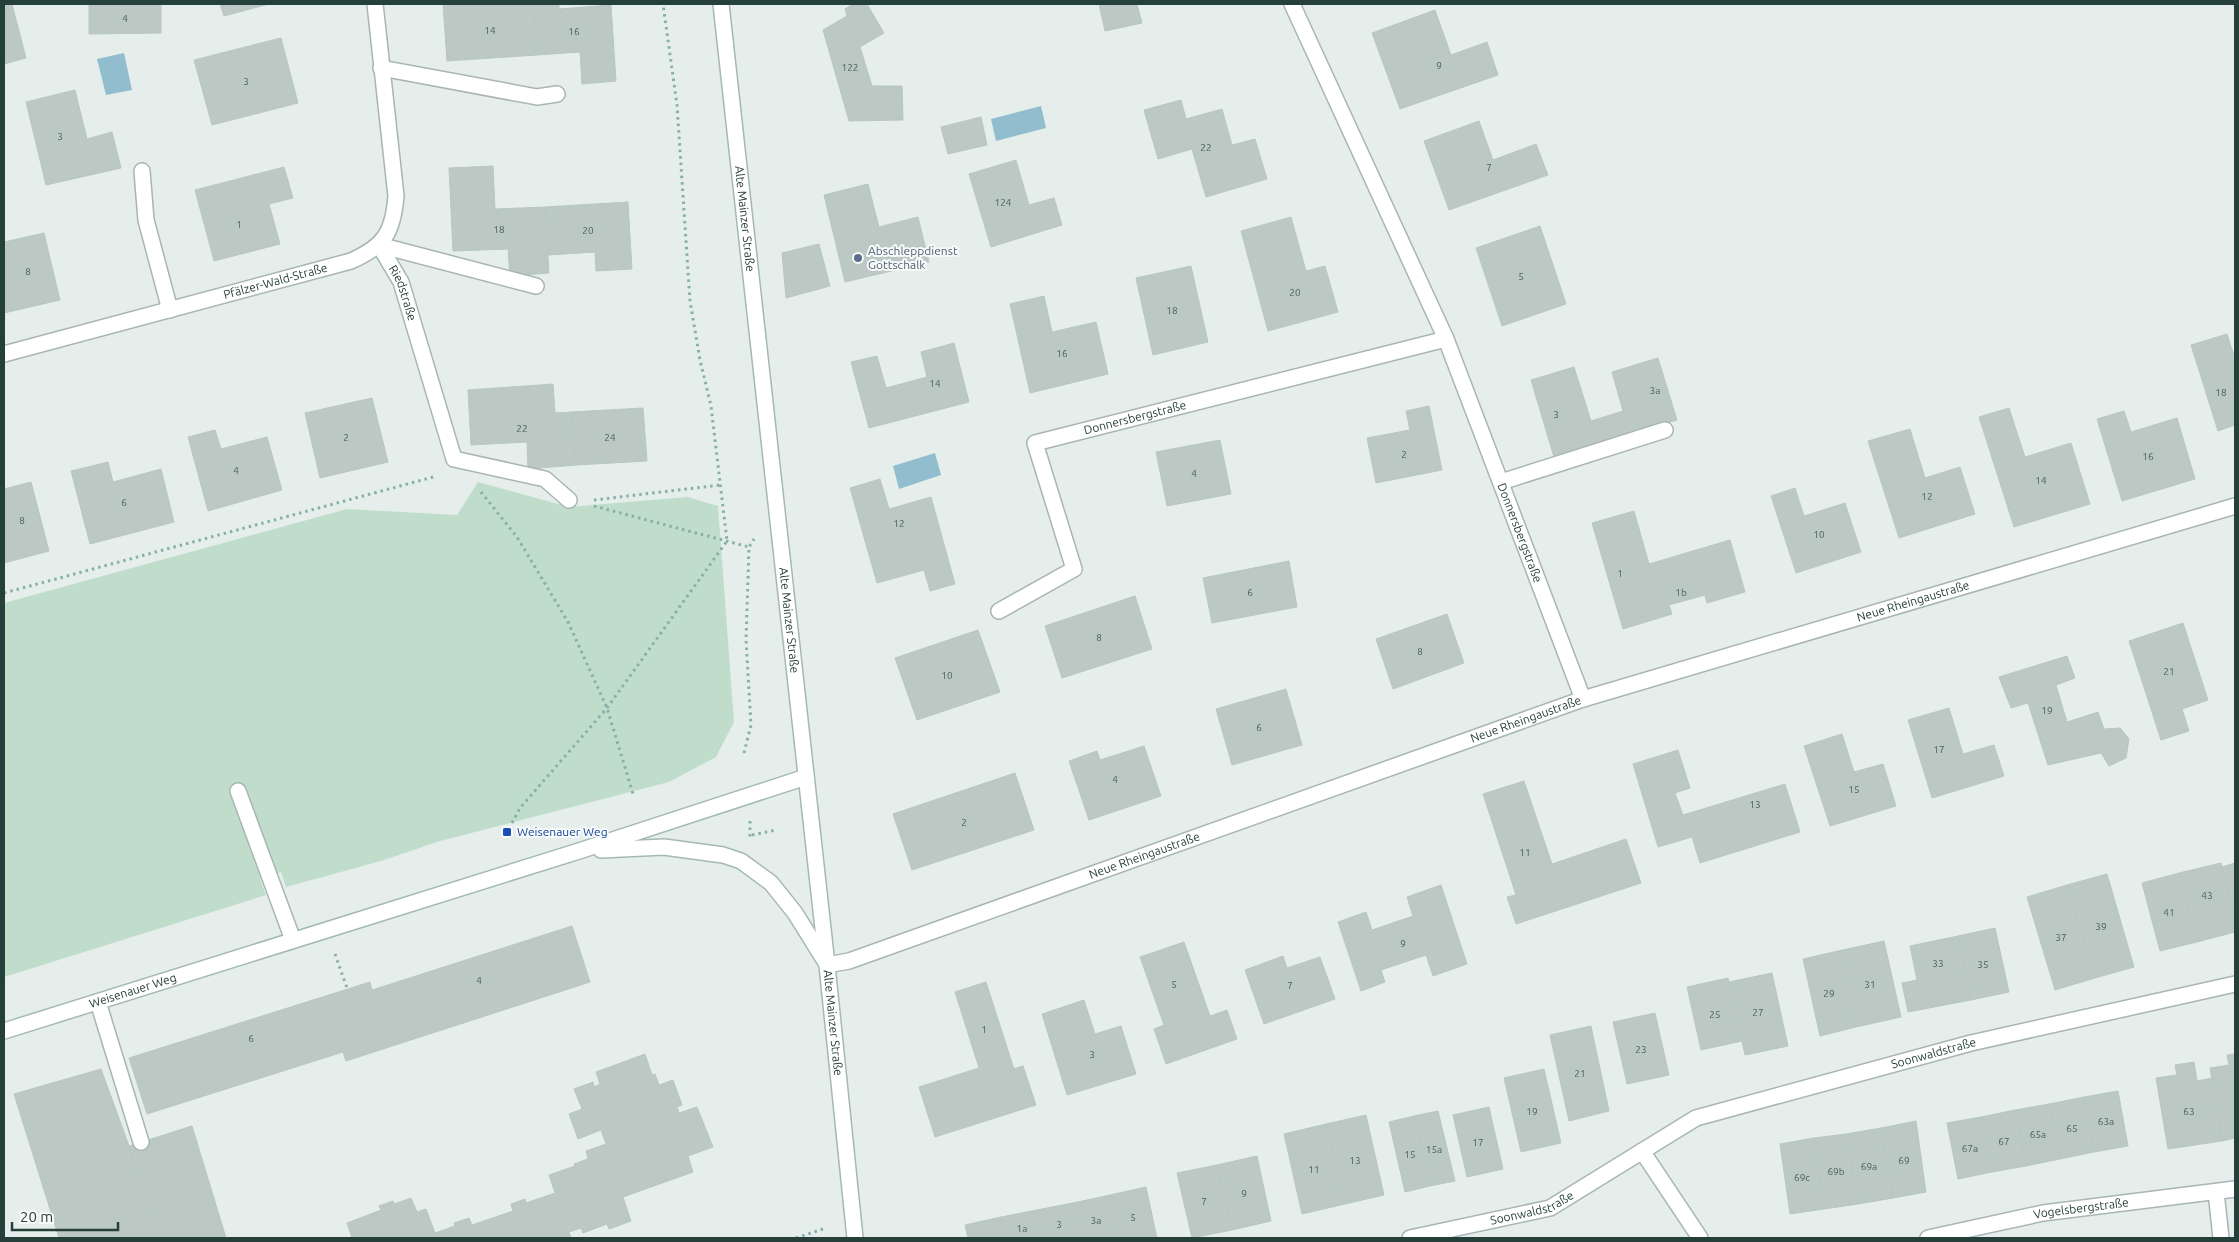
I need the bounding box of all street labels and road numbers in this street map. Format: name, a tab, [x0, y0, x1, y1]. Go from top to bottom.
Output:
street label: Alte Mainzer Straße	[733, 165, 757, 272]
street label: Pfälzer-Wald-Straße	[222, 261, 329, 301]
street label: Riedstraße	[386, 263, 419, 322]
street label: Donnersbergstraße	[1082, 398, 1187, 436]
street label: Donnersbergstraße	[1495, 481, 1545, 584]
street label: Alte Mainzer Straße	[777, 567, 802, 674]
street label: Neue Rheingaustraße	[1855, 578, 1971, 624]
street label: Neue Rheingaustraße	[1469, 693, 1583, 745]
street label: Neue Rheingaustraße	[1087, 829, 1201, 881]
street label: Alte Mainzer Straße	[822, 969, 845, 1076]
street label: Weisenauer Weg	[88, 970, 178, 1010]
street label: Soonwaldstraße	[1890, 1035, 1977, 1070]
street label: Soonwaldstraße	[1489, 1188, 1576, 1227]
street label: Vogelsbergstraße	[2032, 1195, 2129, 1221]

